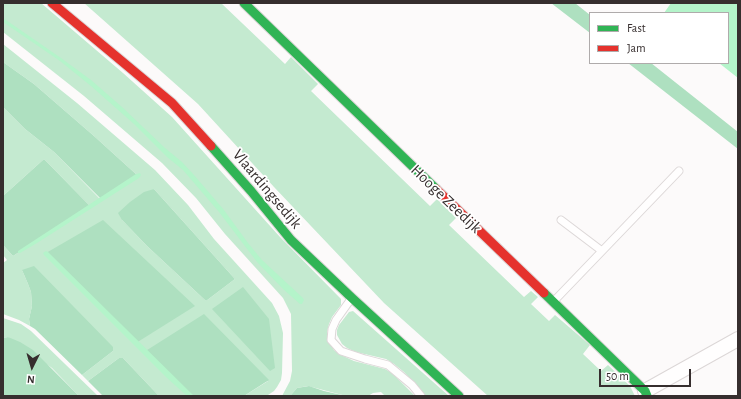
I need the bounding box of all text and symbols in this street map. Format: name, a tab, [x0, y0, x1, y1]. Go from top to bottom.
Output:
legend	[589, 12, 729, 64]
text: Fast	[627, 22, 646, 34]
text: Jam	[627, 42, 646, 54]
street label: Vlaardingsedijk	[228, 145, 306, 233]
street label: Hooge Zeedijk	[407, 161, 485, 237]
north arrow	[12, 347, 52, 387]
scale bar	[601, 361, 693, 387]
text: 50 m	[606, 370, 629, 382]
text: N	[27, 374, 35, 385]

